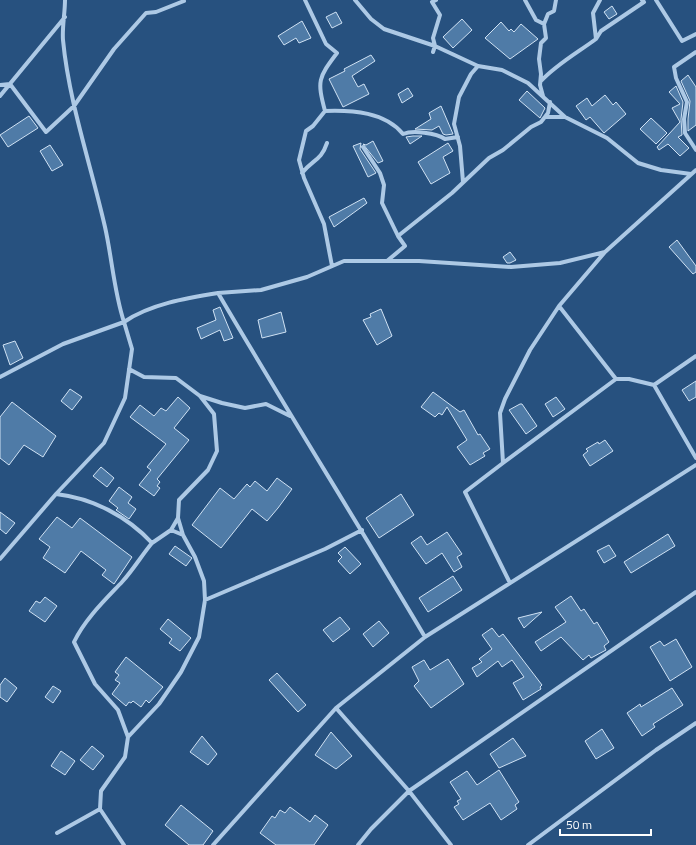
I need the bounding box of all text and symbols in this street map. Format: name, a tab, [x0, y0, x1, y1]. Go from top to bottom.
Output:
scale bar	[560, 811, 651, 837]
text: 50 m	[566, 815, 592, 834]

